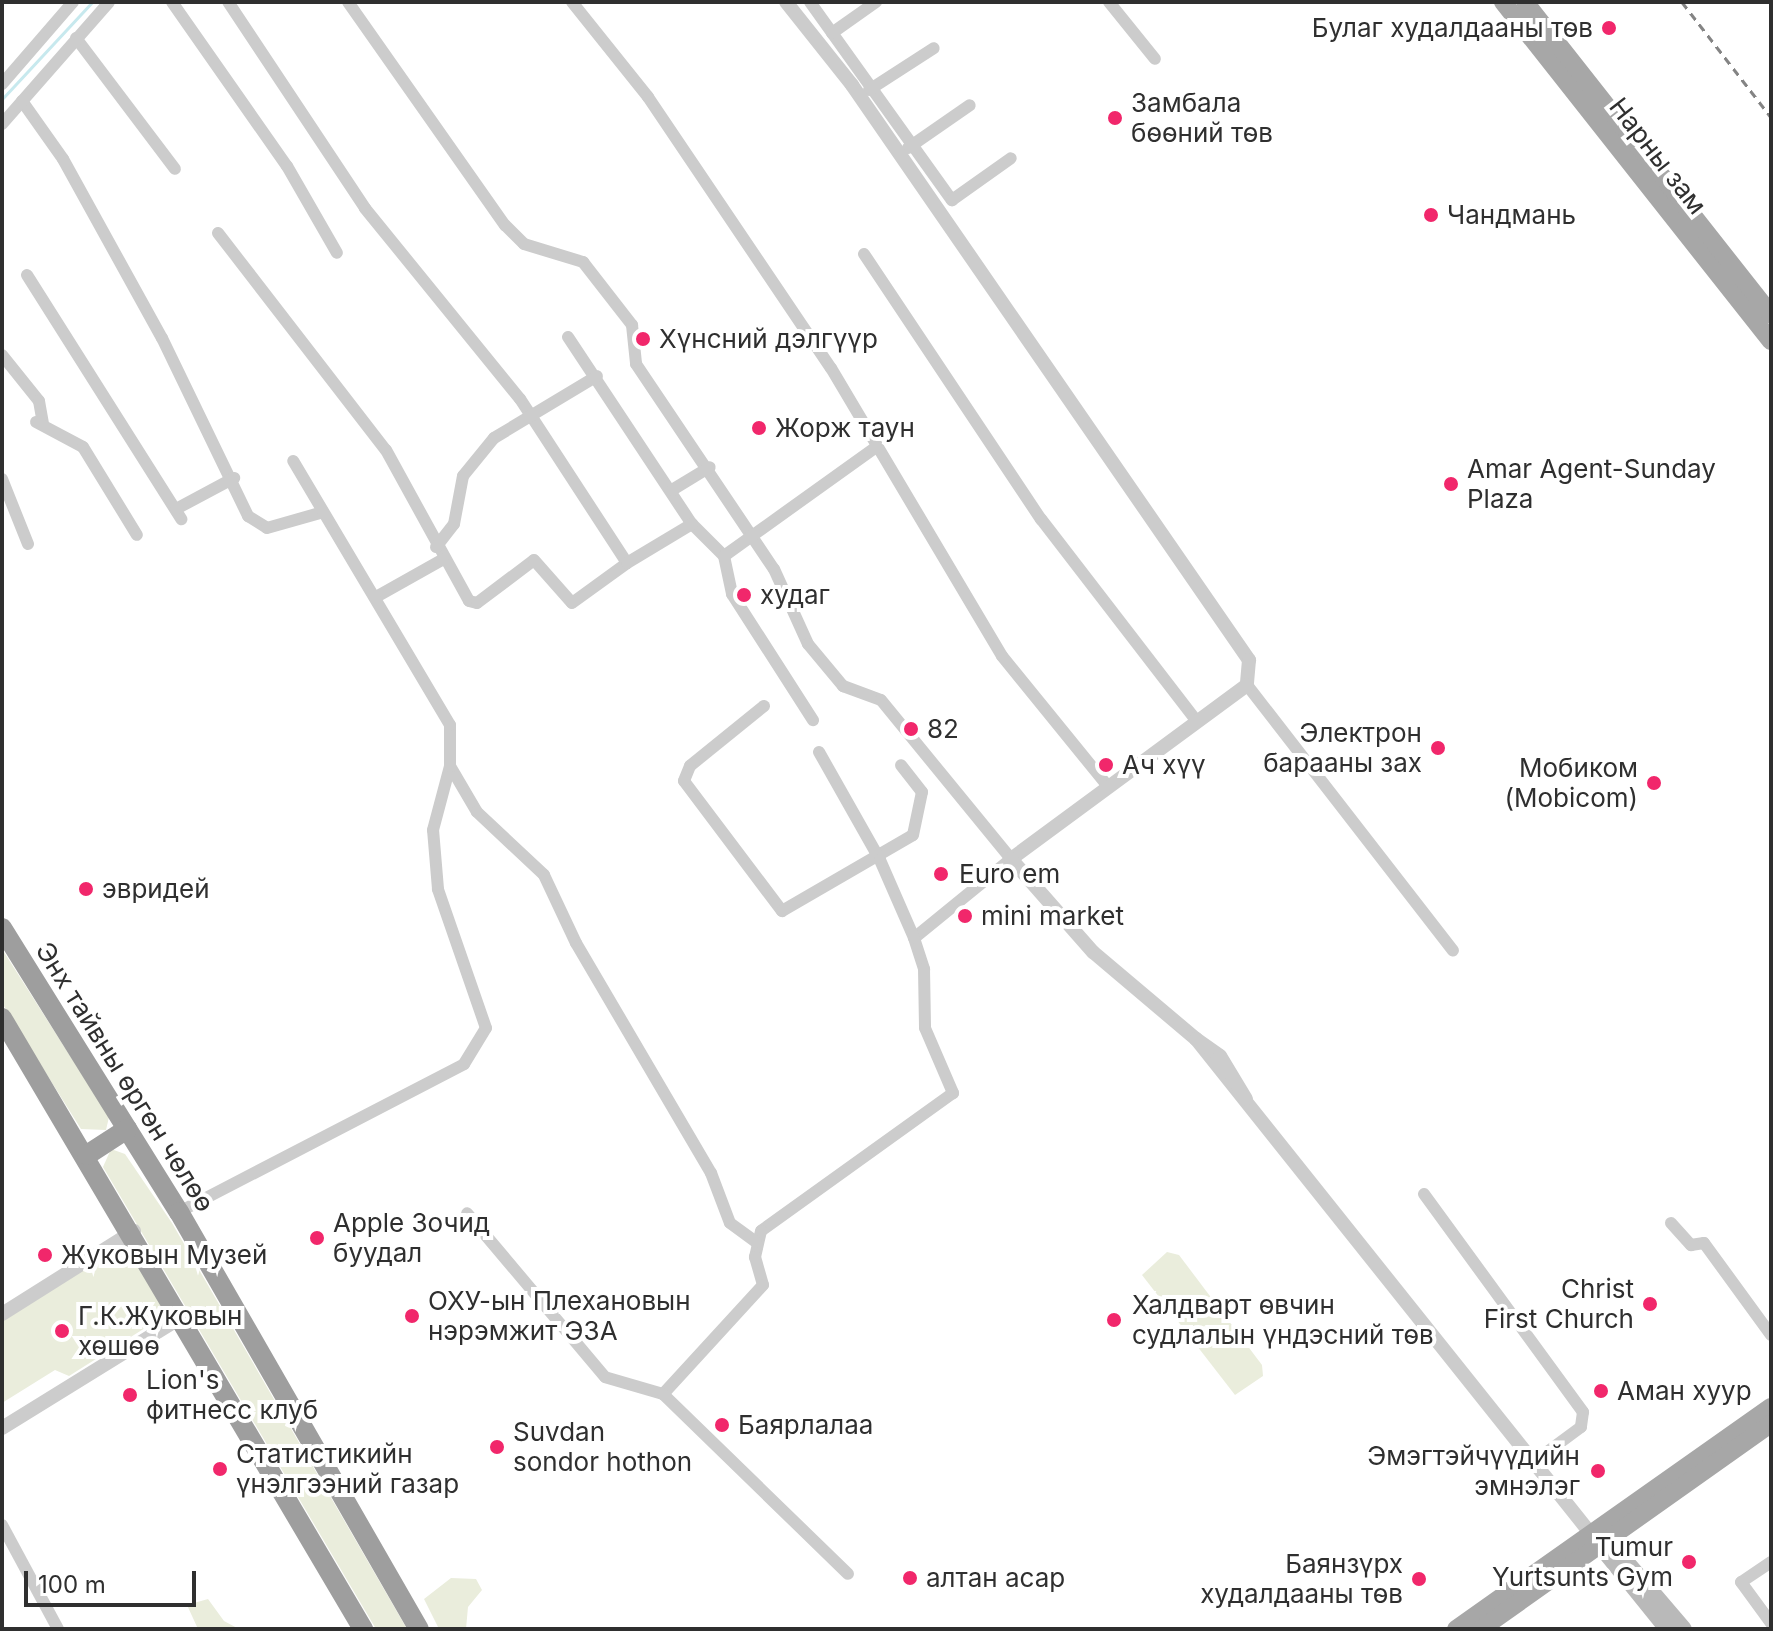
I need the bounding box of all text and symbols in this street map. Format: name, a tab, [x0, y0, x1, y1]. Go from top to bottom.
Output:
place label: Булаг худалдааны төв	[1312, 12, 1593, 44]
marker: Булаг худалдааны төв	[1600, 19, 1618, 37]
place label: Замбала бөөний төв	[1131, 87, 1273, 148]
street label: Нарны зам	[1603, 92, 1713, 220]
marker: Замбала бөөний төв	[1106, 109, 1124, 127]
place label: Чандмань	[1447, 199, 1576, 231]
marker: Чандмань	[1422, 206, 1440, 224]
place label: Хүнсний дэлгүүр	[659, 323, 878, 355]
marker: Хүнсний дэлгүүр	[634, 330, 652, 348]
place label: Жорж таун	[775, 412, 915, 444]
marker: Жорж таун	[750, 419, 768, 437]
place label: Amar Agent-Sunday Plaza	[1467, 453, 1716, 514]
marker: Amar Agent-Sunday Plaza	[1442, 475, 1460, 493]
place label: худаг	[760, 579, 830, 611]
marker: худаг	[735, 586, 753, 604]
place label: 82	[927, 713, 959, 745]
place label: Электрон барааны зах	[1263, 717, 1422, 778]
marker: 82	[902, 720, 920, 738]
marker: Электрон барааны зах	[1429, 739, 1447, 757]
place label: Ач хүү	[1122, 749, 1206, 781]
place label: Мобиком (Mobicom)	[1505, 752, 1638, 814]
marker: Ач хүү	[1097, 756, 1115, 774]
marker: Мобиком (Mobicom)	[1645, 774, 1663, 792]
place label: Euro em	[959, 858, 1060, 890]
marker: Euro em	[930, 863, 952, 885]
place label: эвридей	[102, 873, 210, 905]
marker: эвридей	[77, 880, 95, 898]
place label: mini market	[981, 900, 1124, 932]
marker: mini market	[956, 907, 974, 925]
street label: Энх тайвны өргөн чөлөө	[29, 936, 221, 1218]
place label: Apple Зочид буудал	[333, 1207, 490, 1268]
marker: Apple Зочид буудал	[308, 1229, 326, 1247]
place label: Жуковын Музей	[61, 1239, 267, 1271]
marker: Жуковын Музей	[36, 1246, 54, 1264]
place label: Christ First Church	[1484, 1273, 1634, 1334]
place label: ОХУ-ын Плехановын нэрэмжит ЭЗА	[428, 1285, 691, 1346]
place label: Халдварт өвчин судлалын үндэсний төв	[1132, 1289, 1434, 1350]
marker: Christ First Church	[1641, 1295, 1659, 1313]
place label: Г.К.Жуковын хөшөө	[78, 1300, 242, 1362]
marker: ОХУ-ын Плехановын нэрэмжит ЭЗА	[403, 1307, 421, 1325]
marker: Халдварт өвчин судлалын үндэсний төв	[1103, 1309, 1125, 1331]
marker: Г.К.Жуковын хөшөө	[53, 1322, 71, 1340]
place label: Lion's фитнесс клуб	[146, 1364, 318, 1426]
place label: Аман хуур	[1617, 1375, 1752, 1407]
marker: Аман хуур	[1592, 1382, 1610, 1400]
marker: Lion's фитнесс клуб	[121, 1386, 139, 1404]
place label: Баярлалаа	[738, 1409, 873, 1441]
place label: Suvdan sondor hothon	[513, 1416, 692, 1478]
marker: Баярлалаа	[713, 1416, 731, 1434]
place label: Статистикийн үнэлгээний газар	[236, 1438, 459, 1500]
marker: Suvdan sondor hothon	[488, 1438, 506, 1456]
place label: Эмэгтэйчүүдийн эмнэлэг	[1367, 1440, 1580, 1502]
marker: Статистикийн үнэлгээний газар	[211, 1460, 229, 1478]
marker: Эмэгтэйчүүдийн эмнэлэг	[1587, 1460, 1609, 1482]
place label: Tumur Yurtsunts Gym	[1492, 1531, 1673, 1592]
place label: Баянзүрх худалдааны төв	[1200, 1548, 1403, 1610]
marker: Tumur Yurtsunts Gym	[1680, 1553, 1698, 1571]
scale bar	[28, 1555, 200, 1605]
place label: алтан асар	[926, 1562, 1065, 1594]
marker: алтан асар	[901, 1569, 919, 1587]
text: 100 m	[38, 1570, 106, 1599]
marker: Баянзүрх худалдааны төв	[1410, 1570, 1428, 1588]

